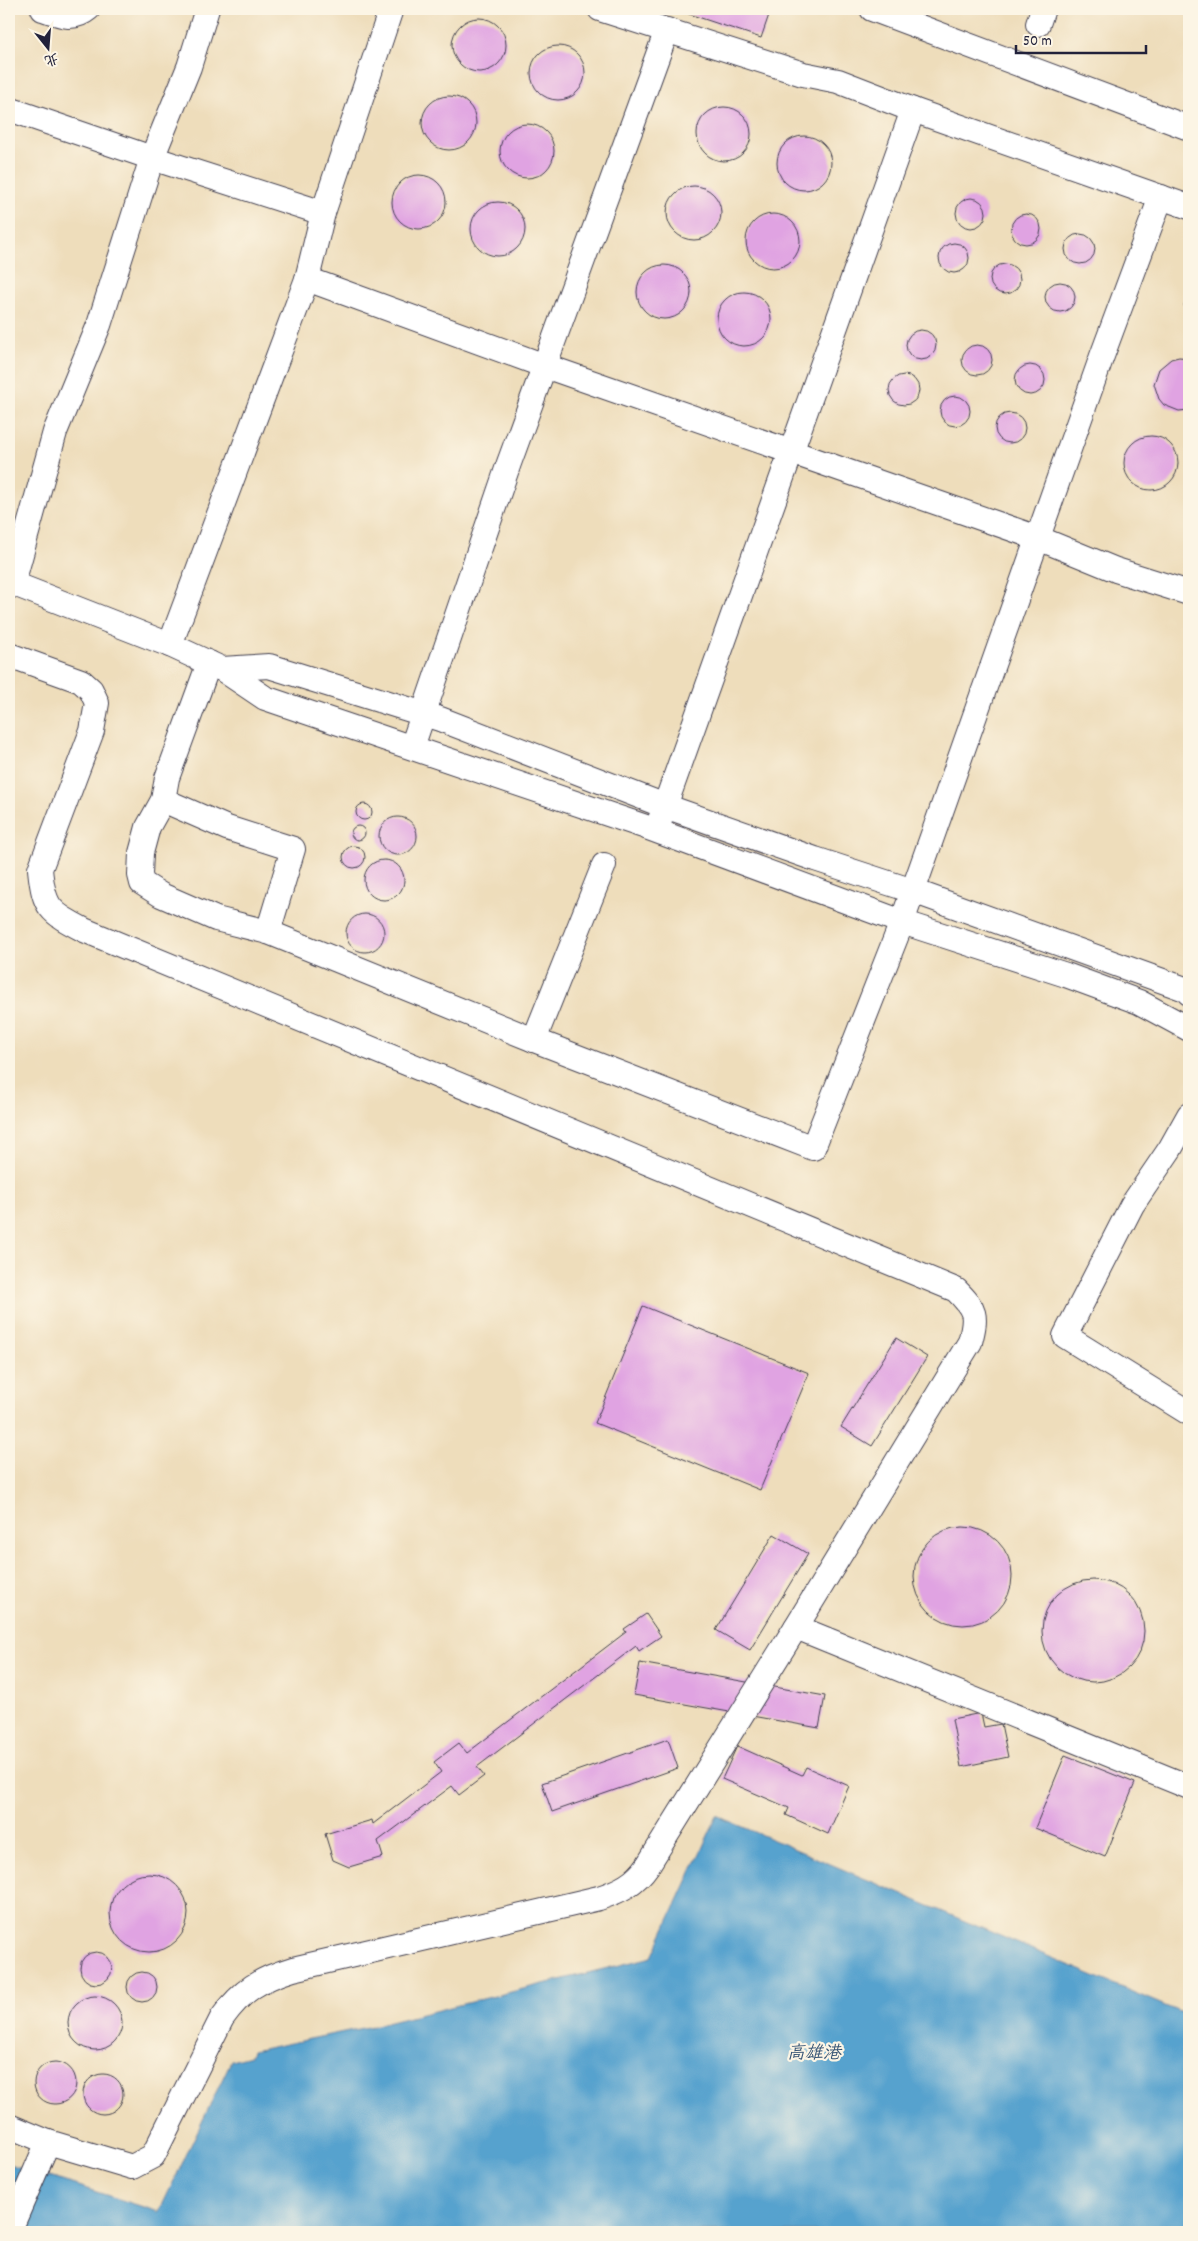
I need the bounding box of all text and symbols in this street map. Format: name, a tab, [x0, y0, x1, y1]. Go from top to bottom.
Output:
north arrow	[22, 22, 72, 72]
scale bar	[1016, 22, 1146, 54]
text: 50 m	[1023, 31, 1052, 53]
text: 北	[42, 47, 61, 70]
water label: 高雄港	[787, 2042, 843, 2067]

